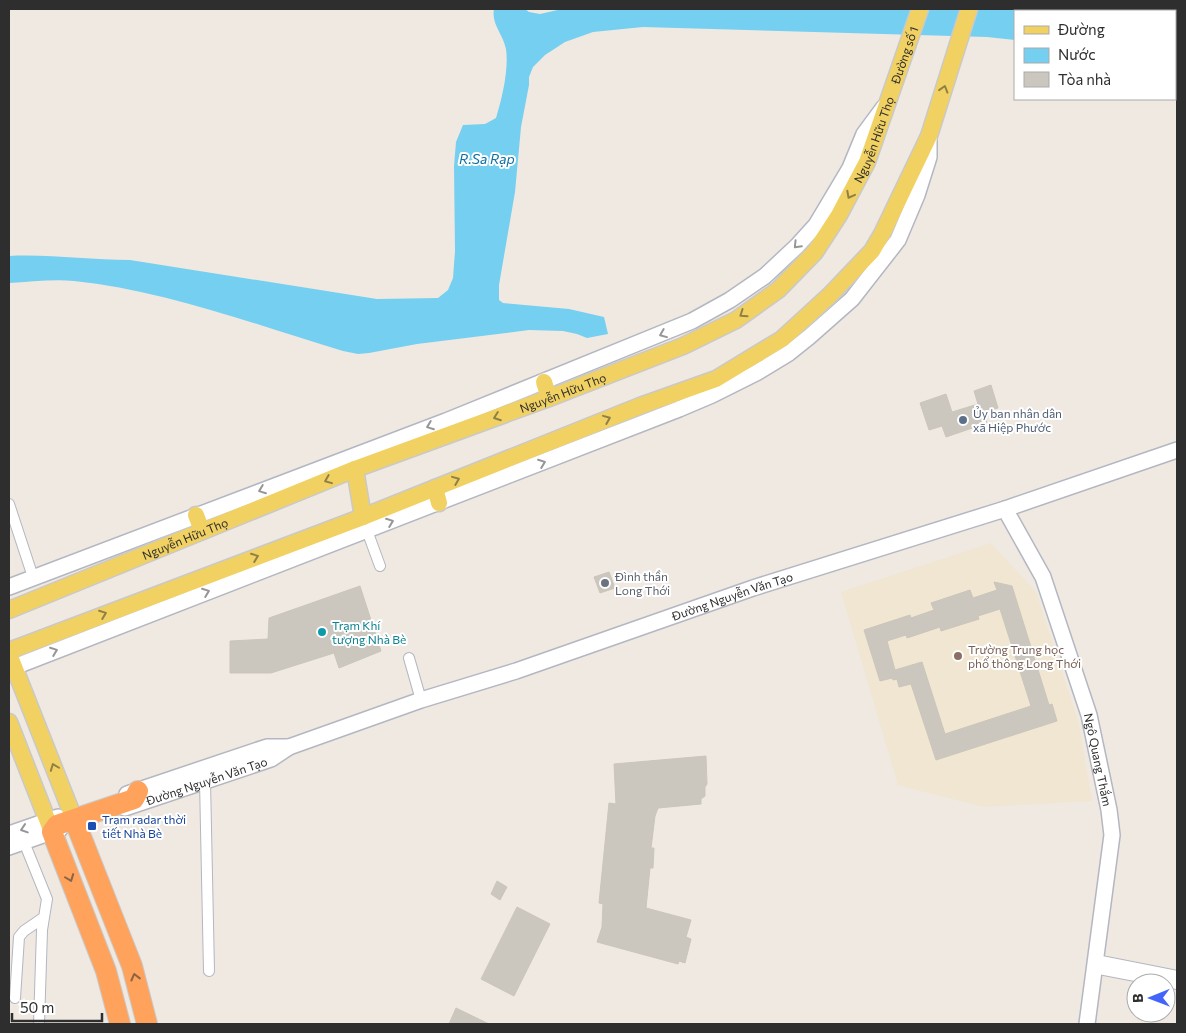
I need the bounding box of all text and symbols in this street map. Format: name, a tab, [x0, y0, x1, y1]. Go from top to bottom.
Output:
legend	[1014, 10, 1176, 100]
text: Đường	[1057, 20, 1105, 38]
street label: Đường số 1	[887, 24, 921, 86]
text: Nước	[1058, 45, 1096, 63]
text: Tòa nhà	[1058, 70, 1111, 88]
one-way arrow	[938, 86, 948, 94]
street label: Nguyễn Hữu Thọ	[850, 95, 896, 185]
water label: R.Sa Rạp	[459, 150, 515, 167]
one-way arrow	[846, 190, 856, 199]
one-way arrow	[794, 239, 803, 248]
one-way arrow	[740, 308, 749, 317]
one-way arrow	[659, 327, 668, 338]
street label: Nguyễn Hữu Thọ	[518, 370, 608, 415]
place label: Ủy ban nhân dân xã Hiệp Phước	[973, 406, 1062, 434]
one-way arrow	[493, 411, 502, 421]
marker: Ủy ban nhân dân xã Hiệp Phước	[957, 414, 969, 426]
one-way arrow	[602, 415, 611, 426]
one-way arrow	[427, 420, 435, 430]
one-way arrow	[537, 459, 546, 469]
one-way arrow	[324, 474, 333, 484]
one-way arrow	[451, 475, 460, 486]
one-way arrow	[258, 484, 267, 494]
street label: Nguyễn Hữu Thọ	[140, 515, 230, 562]
one-way arrow	[385, 517, 394, 528]
one-way arrow	[250, 553, 259, 563]
place label: Đình thần Long Thới	[614, 569, 670, 597]
street label: Đường Nguyễn Văn Tạo	[669, 569, 794, 623]
marker: Đình thần Long Thới	[599, 577, 611, 589]
one-way arrow	[201, 588, 209, 598]
one-way arrow	[98, 610, 107, 620]
place label: Trạm Khí tượng Nhà Bè	[332, 618, 406, 646]
marker: Trạm Khí tượng Nhà Bè	[316, 626, 328, 638]
place label: Trường Trung học phổ thông Long Thới	[968, 642, 1081, 670]
one-way arrow	[49, 647, 58, 657]
marker: Trường Trung học phổ thông Long Thới	[952, 650, 964, 662]
street label: Ngô Quang Thắm	[1082, 712, 1115, 807]
street label: Đường Nguyễn Văn Tạo	[143, 754, 269, 808]
one-way arrow	[50, 763, 60, 772]
place label: Trạm radar thời tiết Nhà Bè	[102, 812, 186, 840]
marker: Trạm radar thời tiết Nhà Bè	[86, 820, 98, 832]
one-way arrow	[20, 823, 28, 833]
one-way arrow	[64, 873, 74, 881]
north arrow	[1126, 973, 1176, 1023]
one-way arrow	[130, 974, 140, 982]
scale bar	[12, 990, 102, 1022]
text: B	[1129, 993, 1146, 1003]
text: 50 m	[20, 998, 54, 1016]

